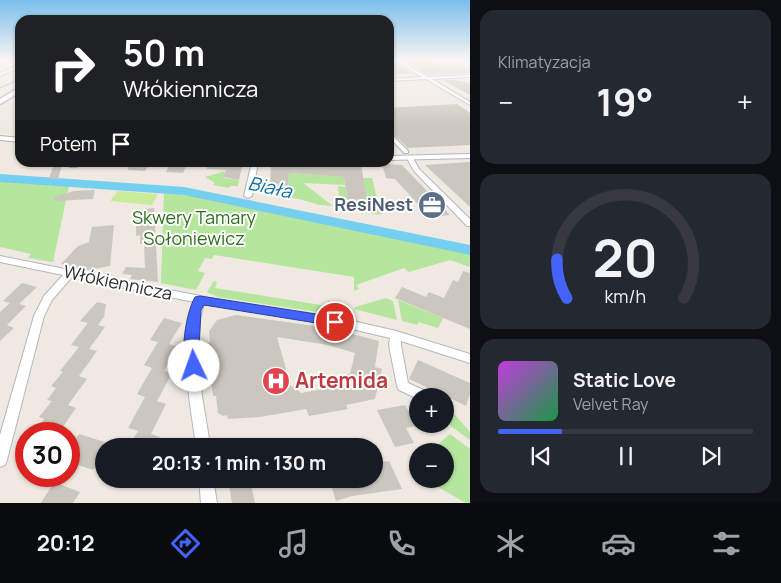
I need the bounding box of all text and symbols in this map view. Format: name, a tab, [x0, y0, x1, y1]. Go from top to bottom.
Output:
text: 50 m	[123, 29, 205, 77]
icon: right	[40, 35, 105, 100]
text: Klimatyzacja	[498, 51, 591, 73]
text: Włókiennicza	[123, 74, 258, 104]
text: 19°	[596, 75, 654, 127]
text: −	[498, 83, 513, 121]
text: +	[737, 83, 753, 121]
icon: arrive	[107, 130, 135, 158]
text: Potem	[40, 131, 97, 157]
water label: Biała	[246, 170, 296, 205]
office icon: ResiNest	[417, 190, 447, 220]
place label: ResiNest	[334, 192, 413, 216]
park label: Skwery Tamary Sołoniewicz	[132, 205, 257, 250]
text: 20	[593, 222, 658, 293]
street label: Włókiennicza	[62, 259, 175, 305]
text: km/h	[605, 284, 646, 308]
pin	[314, 301, 356, 343]
icon: arrive	[321, 308, 349, 336]
position arrow	[167, 339, 219, 391]
hospital icon: Artemida	[261, 366, 291, 396]
place label: Artemida	[295, 366, 388, 394]
text: Static Love	[573, 367, 676, 393]
map controls	[409, 388, 454, 488]
button: +	[409, 388, 454, 433]
text: Velvet Ray	[573, 393, 649, 415]
speed limit sign: 30	[15, 422, 80, 487]
icon: previous	[527, 442, 555, 470]
icon: pause	[612, 442, 640, 470]
icon: next	[697, 442, 725, 470]
button: −	[409, 443, 454, 488]
text: 20:13 · 1 min · 130 m	[152, 450, 326, 476]
icon: directions	[168, 526, 203, 561]
icon: music	[276, 526, 311, 561]
icon: phone	[384, 526, 419, 561]
icon: climate	[493, 526, 528, 561]
icon: car	[601, 526, 636, 561]
icon: filters	[709, 526, 744, 561]
text: 20:12	[37, 528, 95, 558]

